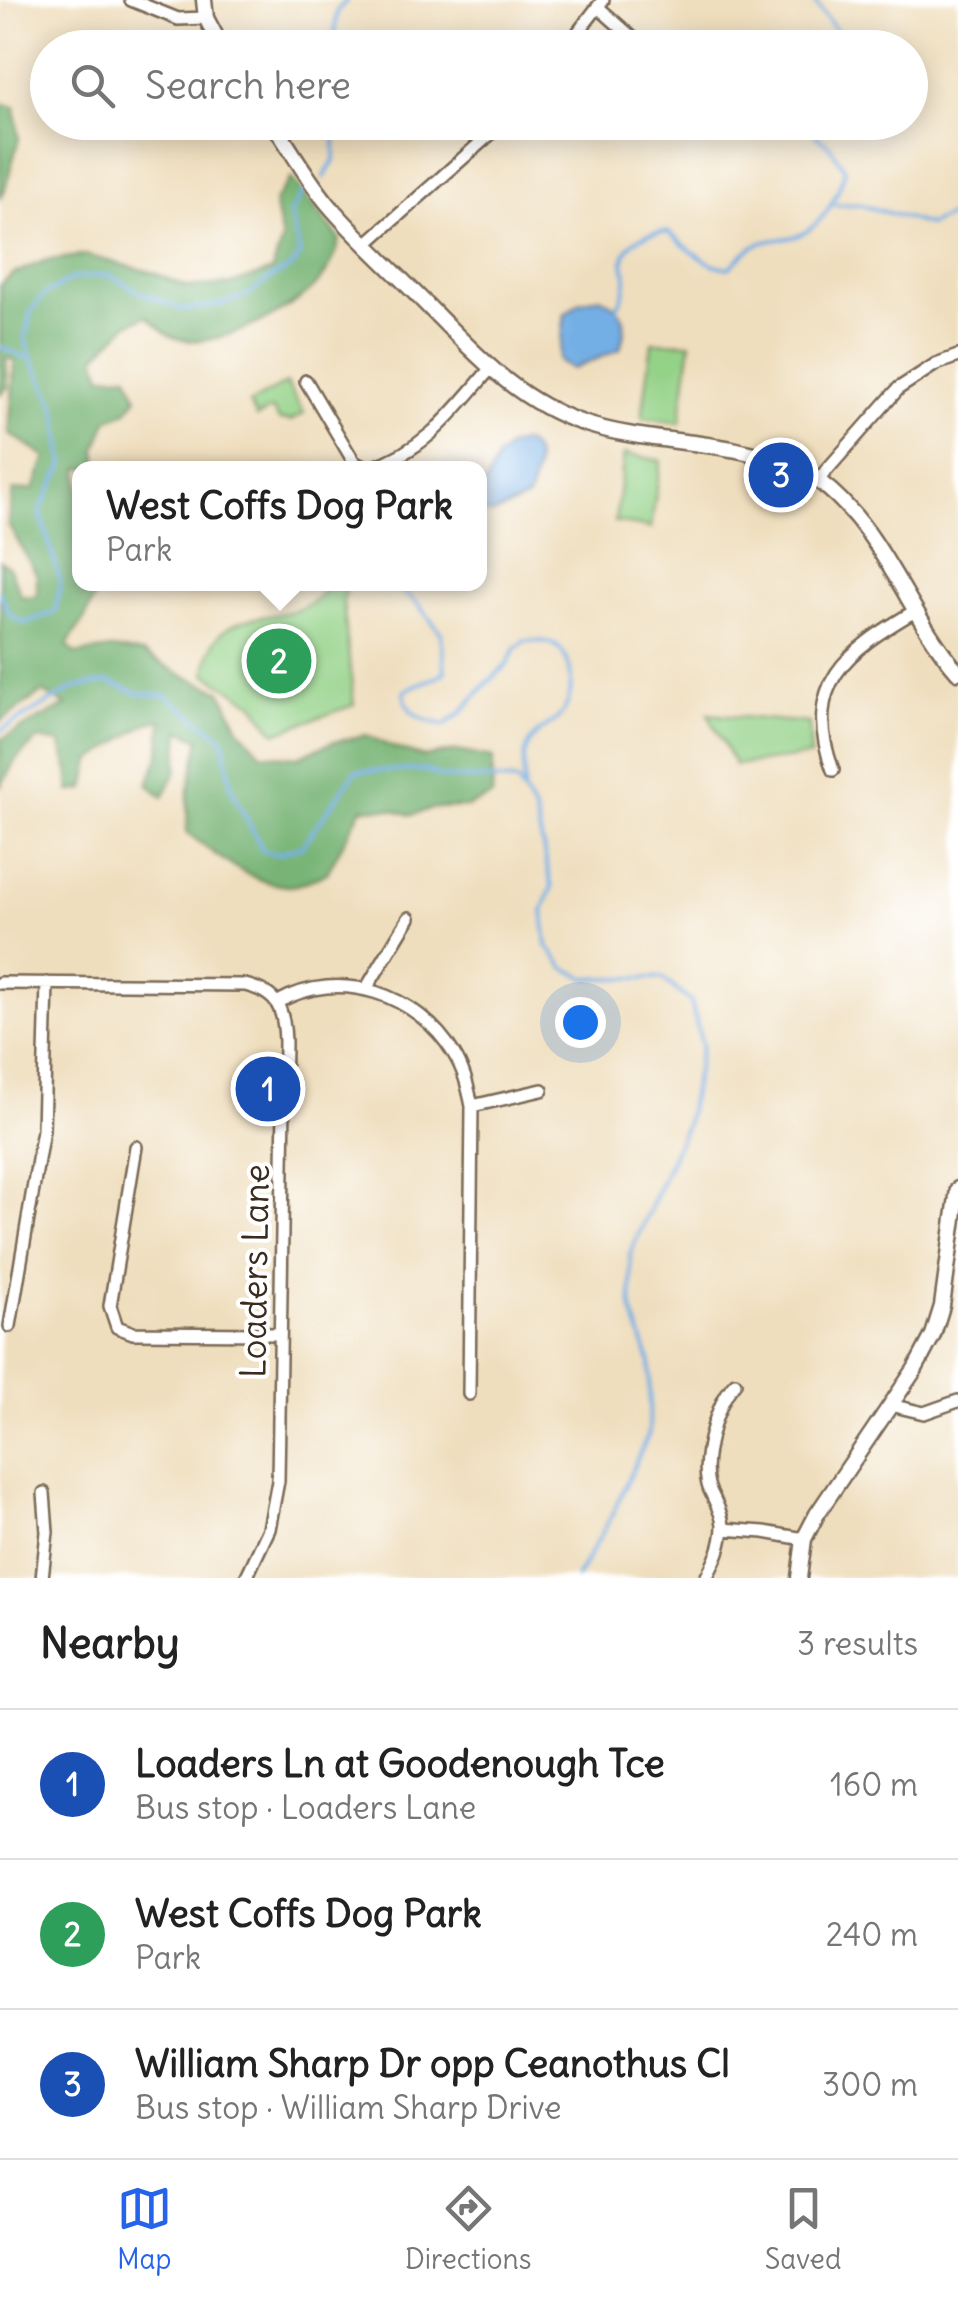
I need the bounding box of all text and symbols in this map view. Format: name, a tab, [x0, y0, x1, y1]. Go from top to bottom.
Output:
search box	[30, 30, 928, 140]
icon: search	[65, 58, 120, 113]
text: Search here	[145, 62, 351, 109]
pin: 3	[748, 438, 814, 512]
popup	[72, 461, 487, 591]
text: West Coffs Dog Park	[106, 482, 453, 529]
text: Park	[106, 529, 172, 570]
pin: 2	[246, 624, 312, 698]
your location	[555, 997, 606, 1048]
pin: 1	[236, 1052, 300, 1126]
street label: Loaders Lane	[230, 1164, 278, 1378]
text: Nearby	[40, 1617, 179, 1669]
text: 3 results	[797, 1623, 918, 1664]
text: Loaders Ln at Goodenough Tce	[135, 1740, 665, 1787]
text: 1	[66, 1764, 79, 1805]
text: 160 m	[830, 1764, 918, 1805]
text: Bus stop · Loaders Lane	[135, 1787, 476, 1828]
text: West Coffs Dog Park	[135, 1890, 482, 1937]
text: 2	[64, 1914, 81, 1955]
text: 240 m	[826, 1914, 918, 1955]
text: Park	[135, 1937, 201, 1978]
text: William Sharp Dr opp Ceanothus Cl	[135, 2040, 730, 2087]
text: 3	[63, 2064, 82, 2105]
text: 300 m	[822, 2064, 918, 2105]
text: Bus stop · William Sharp Drive	[135, 2087, 562, 2128]
tab: Map	[117, 2181, 172, 2277]
tab: Directions	[405, 2181, 531, 2277]
tab: Saved	[765, 2181, 841, 2277]

